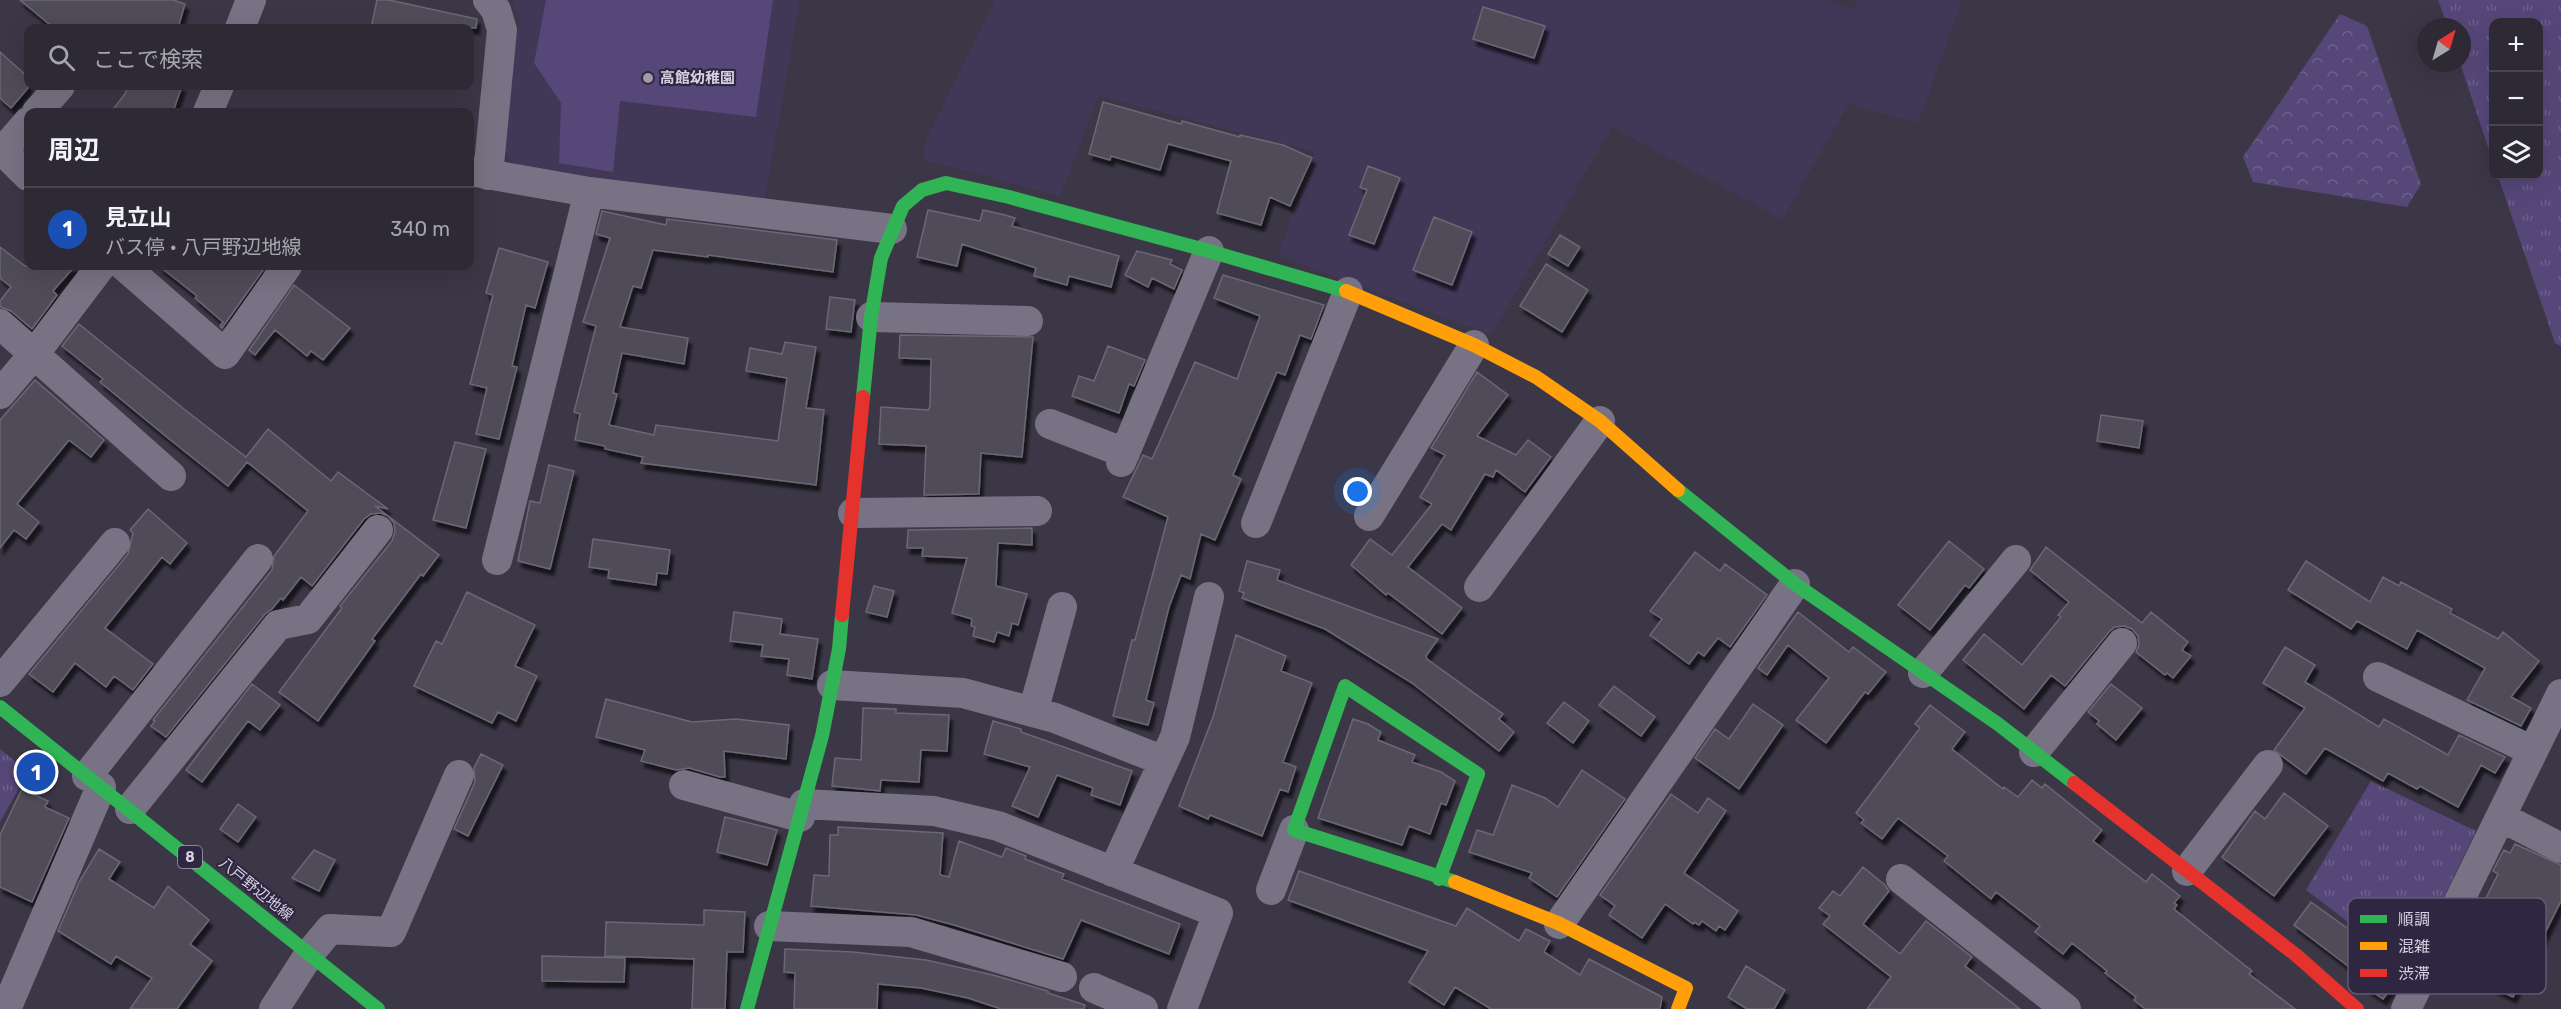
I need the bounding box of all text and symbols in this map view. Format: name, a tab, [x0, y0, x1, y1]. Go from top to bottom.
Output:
north arrow	[2417, 18, 2471, 72]
map controls	[2489, 18, 2543, 180]
button: +	[2489, 18, 2543, 72]
search box	[24, 24, 474, 90]
icon: search	[45, 41, 78, 74]
text: ここで検索	[93, 46, 203, 73]
place label: 高館幼稚園	[660, 69, 735, 87]
marker: 高館幼稚園	[641, 71, 655, 85]
button: −	[2489, 72, 2543, 126]
button: layers	[2489, 126, 2543, 180]
text: 周辺	[48, 135, 100, 166]
text: 見立山	[105, 204, 171, 231]
text: 1	[63, 217, 72, 241]
text: 340 m	[390, 217, 450, 241]
text: バス停 · 八戸野辺地線	[105, 235, 301, 259]
your location	[1343, 477, 1372, 506]
pin: 1	[16, 750, 56, 794]
road number: 8	[178, 846, 202, 868]
street label: 八戸野辺地線	[215, 854, 297, 924]
legend	[2348, 898, 2546, 994]
text: 順調	[2398, 910, 2430, 929]
text: 混雑	[2398, 937, 2430, 956]
text: 渋滞	[2398, 964, 2430, 983]

